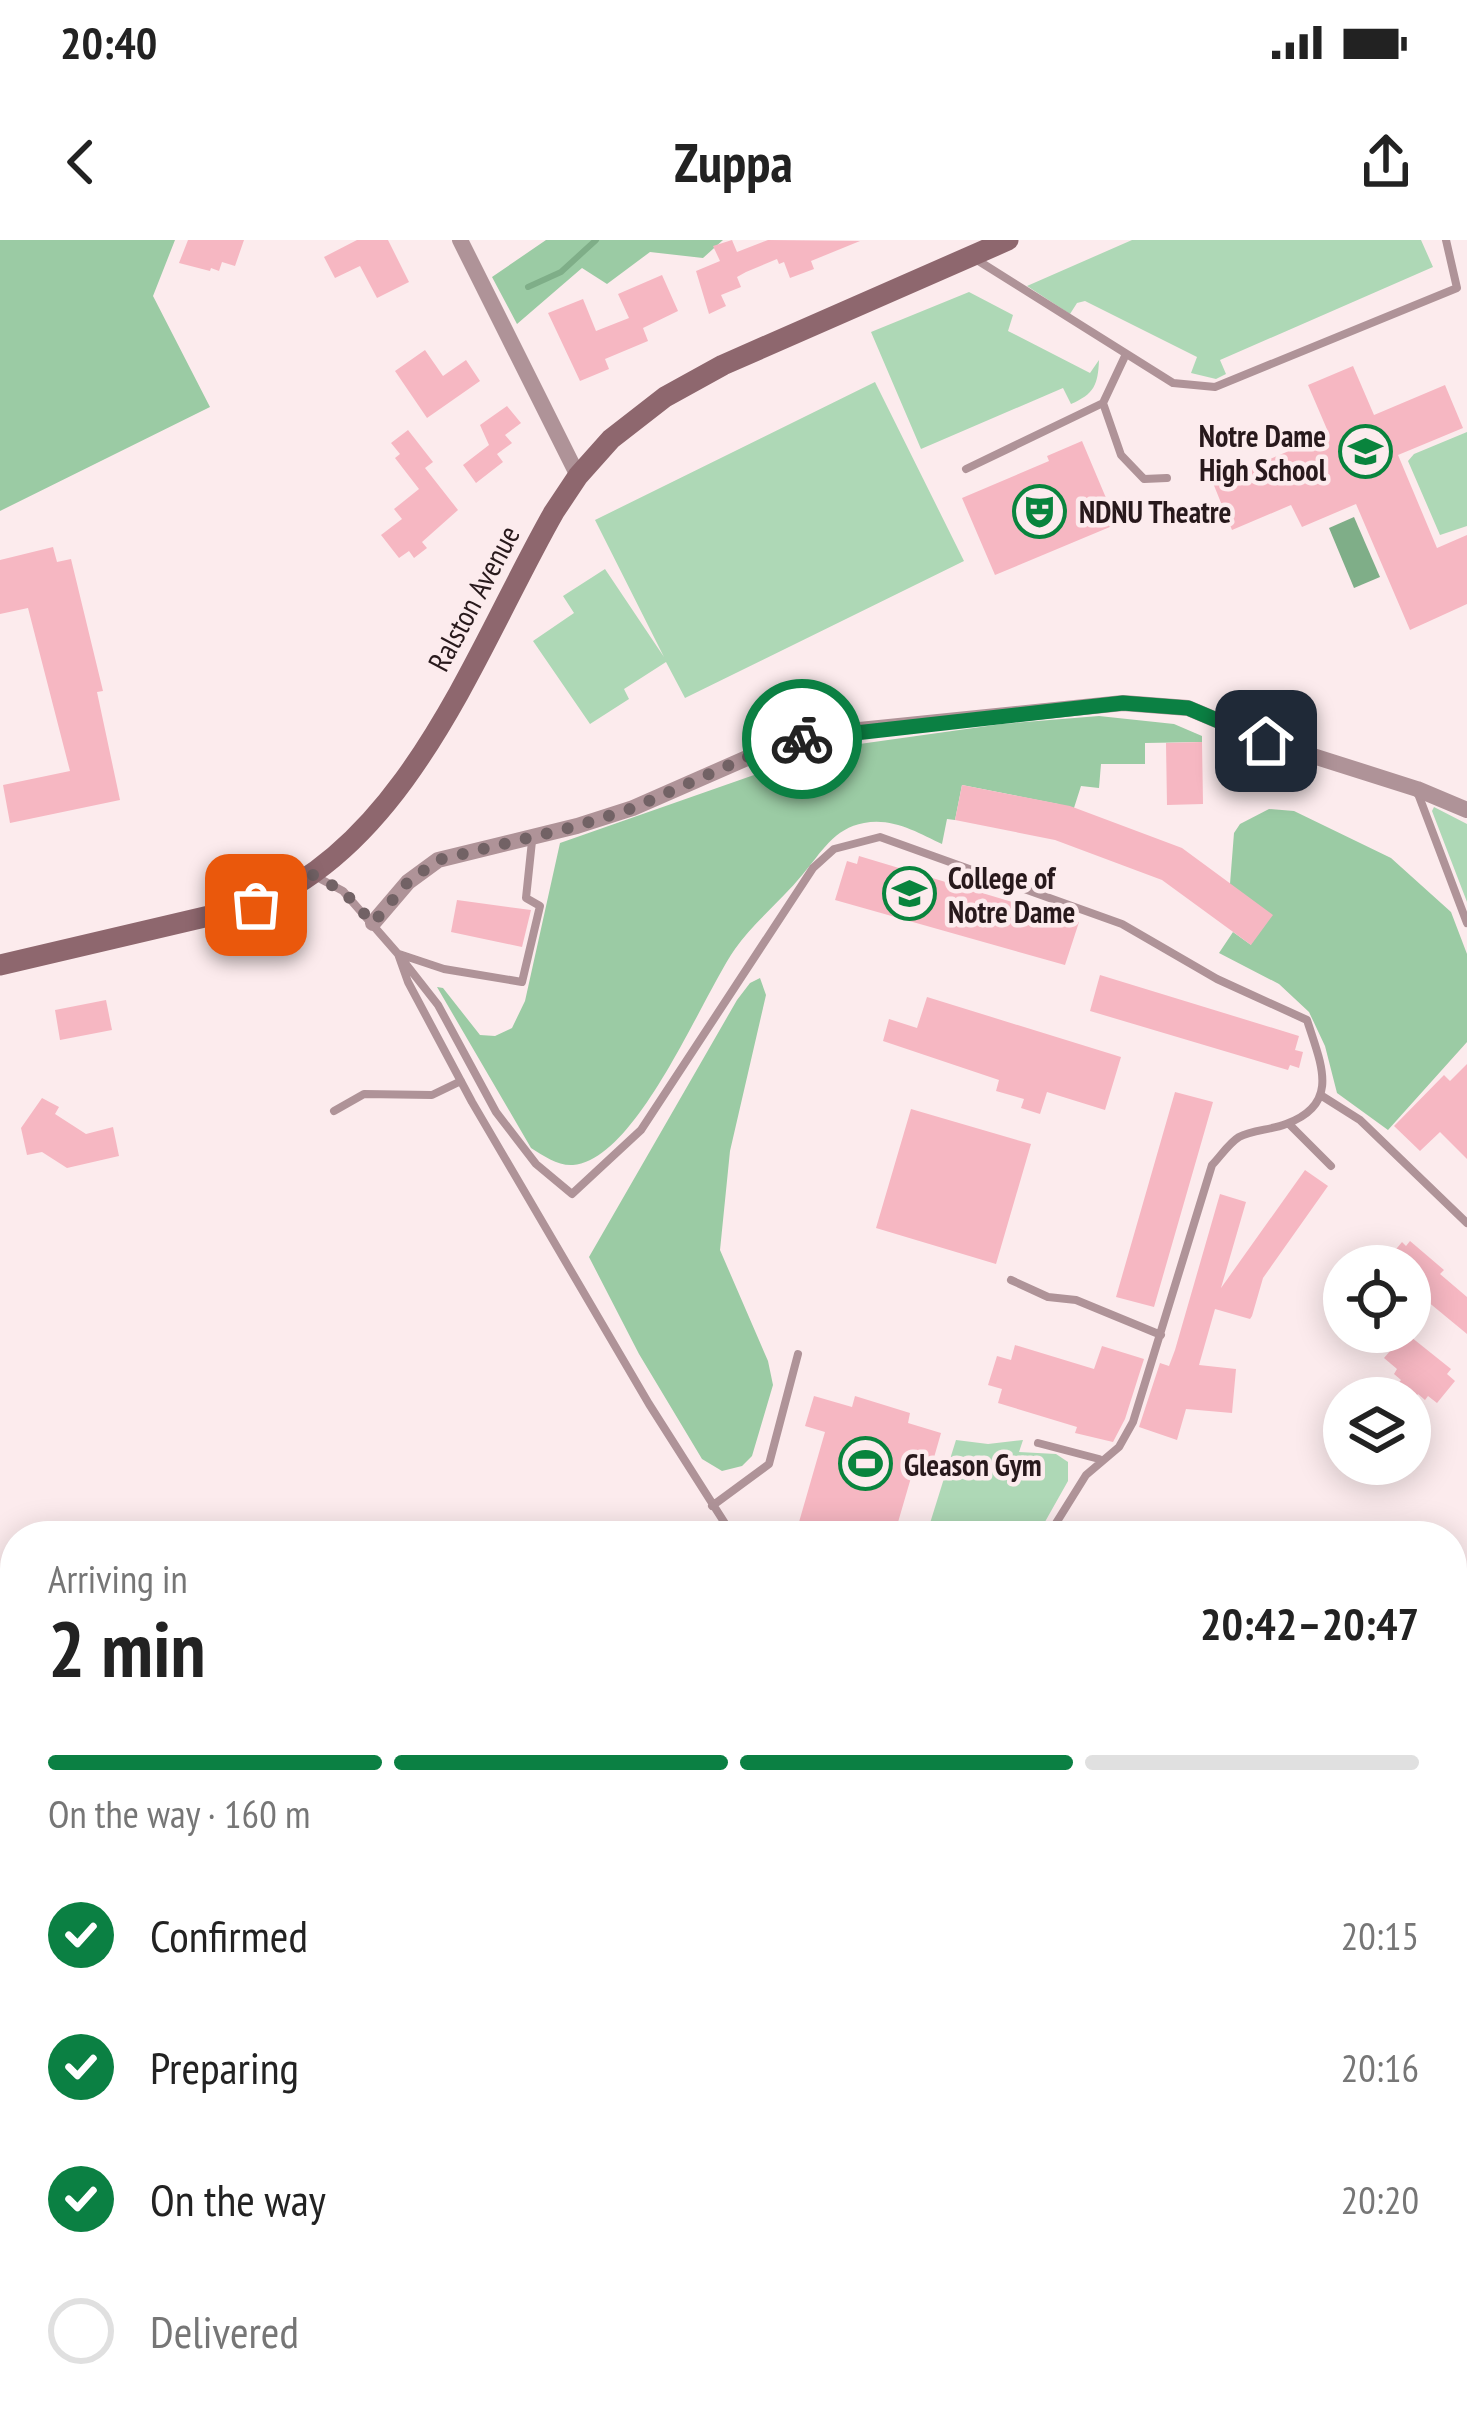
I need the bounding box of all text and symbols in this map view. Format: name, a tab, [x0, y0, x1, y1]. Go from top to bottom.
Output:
text: 20:40	[60, 13, 157, 71]
text: Zuppa	[674, 127, 793, 197]
icon: back	[48, 129, 114, 195]
icon: share	[1353, 129, 1419, 195]
place label: Notre Dame High School	[1199, 416, 1327, 489]
school or university icon: Notre Dame High School	[1337, 424, 1393, 480]
theatre icon: NDNU Theatre	[1012, 483, 1068, 539]
place label: NDNU Theatre	[1079, 492, 1231, 531]
street label: Ralston Avenue	[418, 519, 528, 677]
courier	[742, 679, 862, 799]
pin	[1215, 690, 1317, 792]
icon: bike	[769, 706, 835, 772]
icon: home	[1233, 708, 1299, 774]
pin	[205, 854, 307, 956]
place label: College of Notre Dame	[948, 858, 1075, 931]
school or university icon: College of Notre Dame	[881, 866, 937, 922]
icon: bag	[223, 872, 289, 938]
map controls	[1323, 1245, 1431, 1485]
button: locate	[1323, 1245, 1431, 1353]
button: layers	[1323, 1377, 1431, 1485]
sports icon: Gleason Gym	[837, 1436, 893, 1492]
place label: Gleason Gym	[904, 1445, 1042, 1484]
text: Arriving in	[48, 1553, 188, 1604]
text: 20:42–20:47	[1200, 1594, 1419, 1652]
text: 2 min	[48, 1598, 206, 1699]
text: On the way · 160 m	[48, 1788, 310, 1839]
icon: check	[48, 1902, 114, 1968]
text: Confirmed	[150, 1906, 308, 1964]
text: 20:15	[1341, 1910, 1419, 1961]
icon: check	[48, 2034, 114, 2100]
text: Preparing	[150, 2038, 299, 2096]
text: 20:16	[1341, 2042, 1419, 2093]
icon: check	[48, 2166, 114, 2232]
text: On the way	[150, 2170, 326, 2228]
text: 20:20	[1341, 2174, 1419, 2225]
text: Delivered	[150, 2302, 299, 2360]

